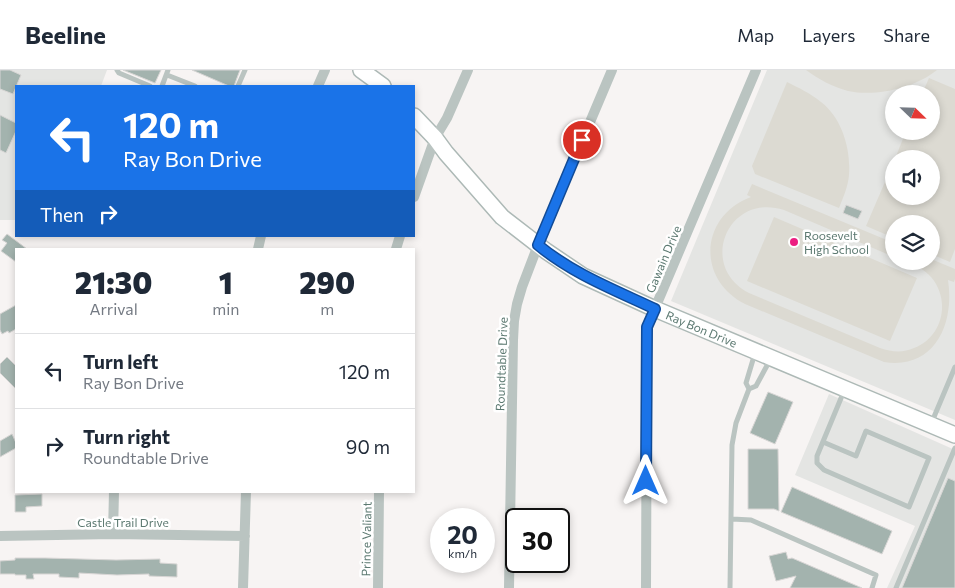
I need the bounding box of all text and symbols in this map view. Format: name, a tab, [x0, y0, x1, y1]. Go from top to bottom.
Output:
text: Beeline	[25, 20, 106, 49]
text: Map	[737, 24, 774, 46]
text: Layers	[802, 24, 855, 46]
text: Share	[883, 24, 930, 46]
north arrow	[885, 85, 940, 140]
map controls	[885, 85, 940, 270]
text: 120 m	[123, 102, 219, 145]
icon: left	[40, 105, 105, 170]
pin	[561, 119, 603, 161]
icon: arrive	[568, 126, 596, 154]
text: Ray Bon Drive	[123, 145, 262, 172]
button: sound	[885, 150, 940, 205]
icon: right	[94, 200, 122, 228]
text: Then	[40, 203, 84, 226]
button: layers	[885, 215, 940, 270]
street label: Gawain Drive	[642, 223, 684, 295]
place label: Roosevelt High School	[804, 228, 869, 256]
marker: Roosevelt High School	[788, 236, 800, 248]
text: 21:30	[75, 263, 152, 300]
text: 1	[219, 263, 233, 300]
text: 290	[299, 263, 355, 300]
text: Arrival	[89, 299, 138, 318]
text: min	[212, 299, 239, 318]
text: m	[320, 299, 334, 318]
street label: Ray Bon Drive	[664, 307, 739, 350]
street label: Roundtable Drive	[492, 317, 510, 411]
text: Turn left	[83, 350, 158, 373]
icon: left	[40, 357, 68, 385]
text: 120 m	[339, 360, 390, 383]
text: Ray Bon Drive	[83, 373, 184, 392]
text: Turn right	[83, 425, 170, 448]
icon: right	[40, 432, 68, 460]
text: 90 m	[346, 435, 390, 458]
text: Roundtable Drive	[83, 448, 209, 467]
position arrow	[619, 454, 671, 506]
street label: Prince Valiant	[358, 501, 374, 577]
speed limit sign: 30	[505, 508, 570, 573]
street label: Castle Trail Drive	[77, 515, 169, 529]
text: 20	[447, 519, 478, 549]
text: km/h	[448, 546, 477, 560]

